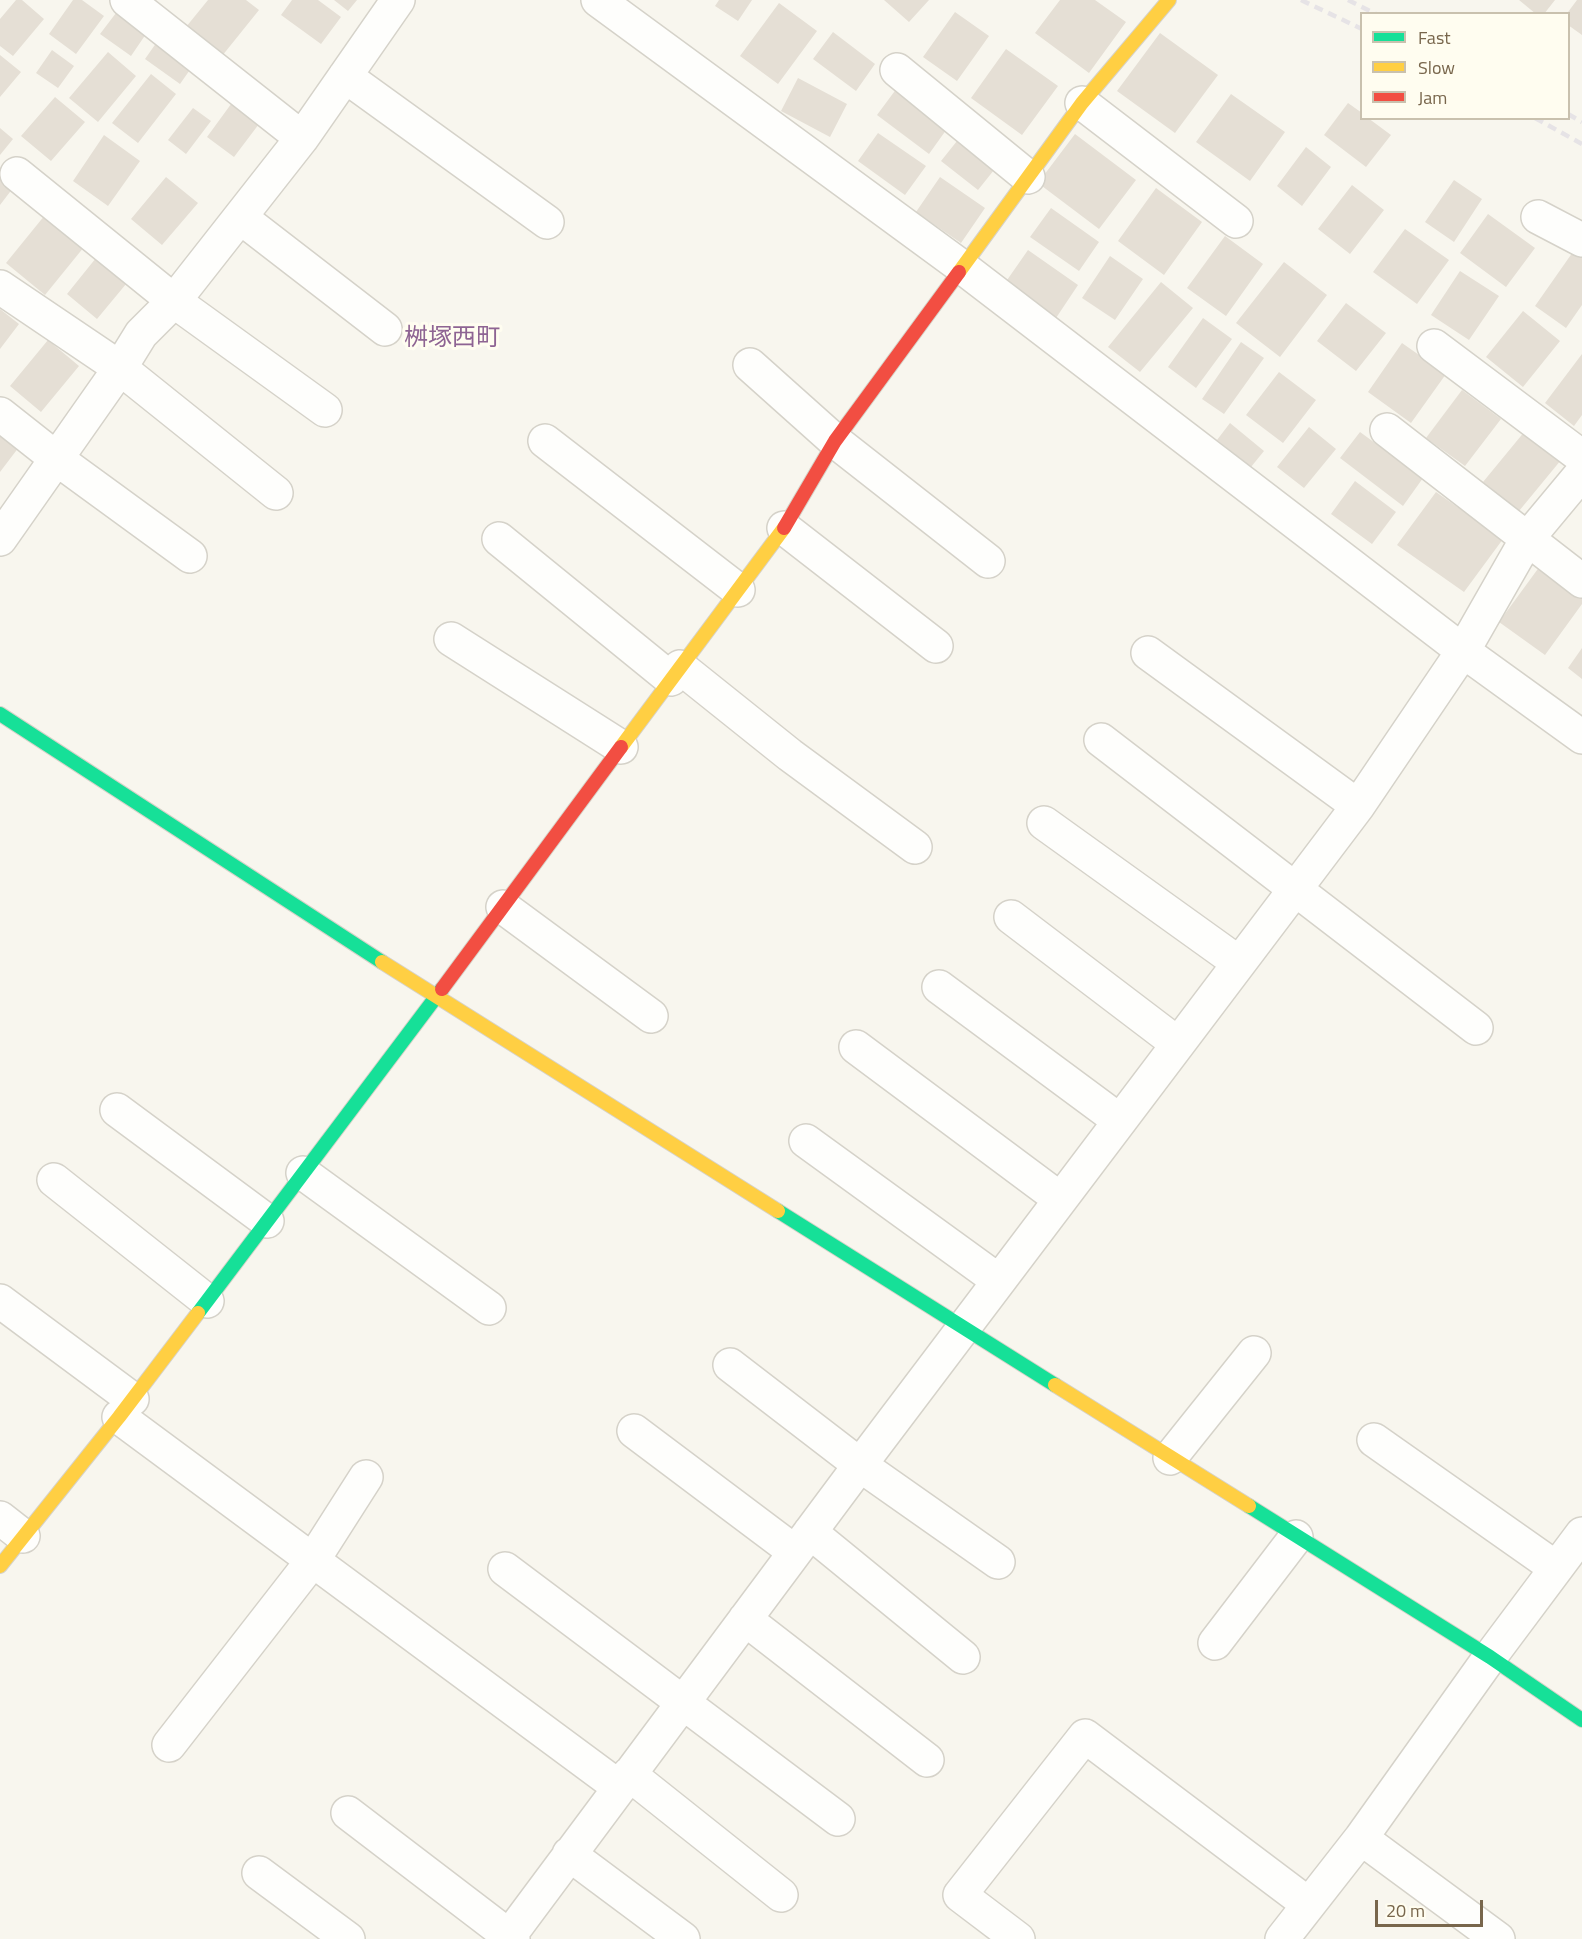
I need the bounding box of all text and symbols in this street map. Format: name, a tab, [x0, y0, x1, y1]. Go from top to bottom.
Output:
legend	[1360, 12, 1570, 120]
text: Fast	[1418, 24, 1451, 51]
text: Slow	[1418, 54, 1455, 81]
text: Jam	[1418, 84, 1447, 111]
district label: 桝塚西町	[404, 325, 500, 353]
scale bar	[1378, 1888, 1486, 1926]
text: 20 m	[1386, 1897, 1425, 1924]

